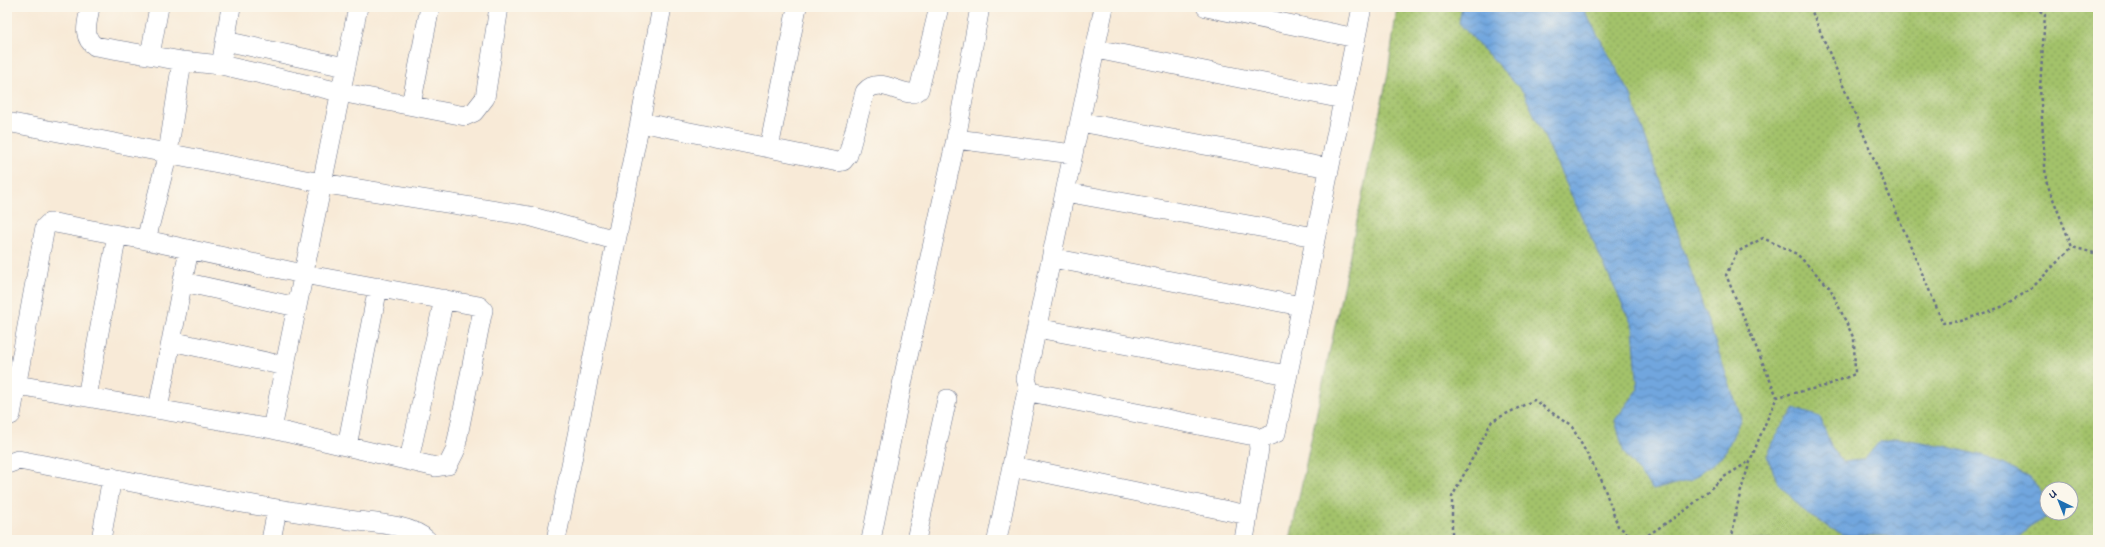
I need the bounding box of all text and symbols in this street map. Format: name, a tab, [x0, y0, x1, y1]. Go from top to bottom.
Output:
north arrow	[2039, 481, 2079, 521]
text: U	[2044, 486, 2060, 502]

